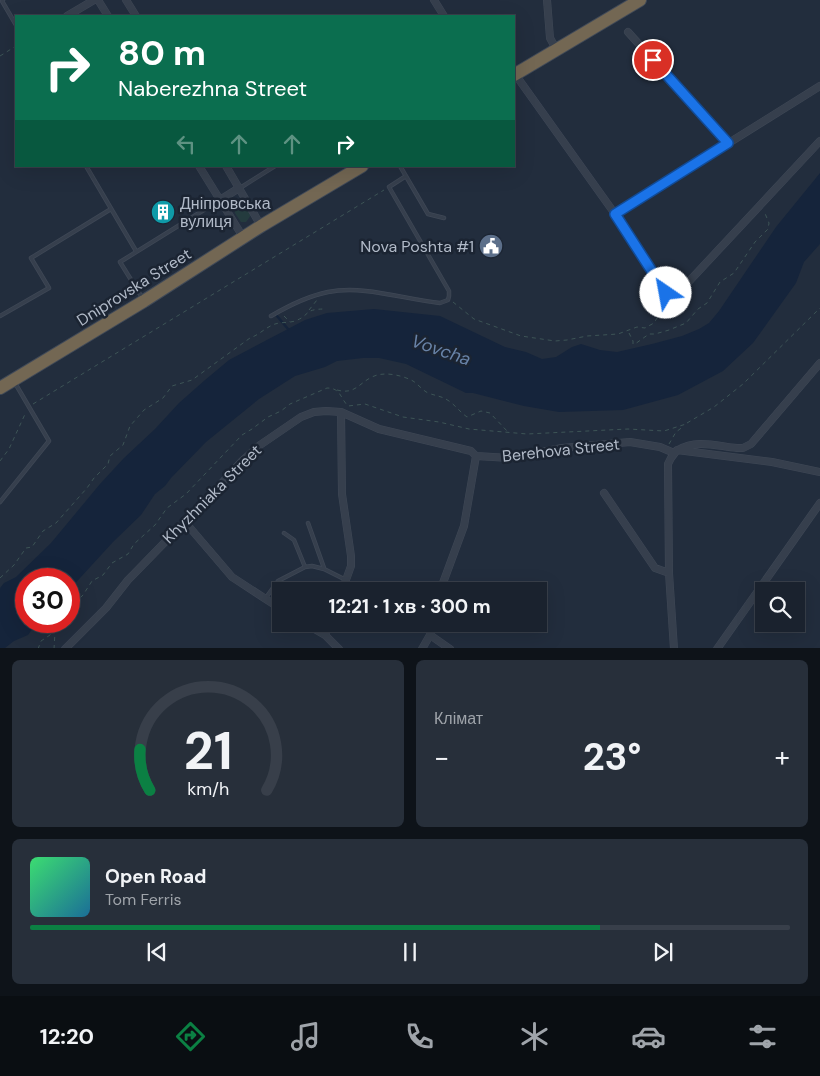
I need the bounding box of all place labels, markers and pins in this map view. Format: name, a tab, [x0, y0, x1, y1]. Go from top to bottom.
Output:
pin	[632, 39, 674, 81]
place label: Дніпровська вулиця	[180, 193, 271, 232]
building icon: Дніпровська вулиця	[150, 199, 176, 225]
public building icon: Nova Poshta #1	[478, 233, 504, 259]
place label: Nova Poshta #1	[360, 236, 474, 257]

